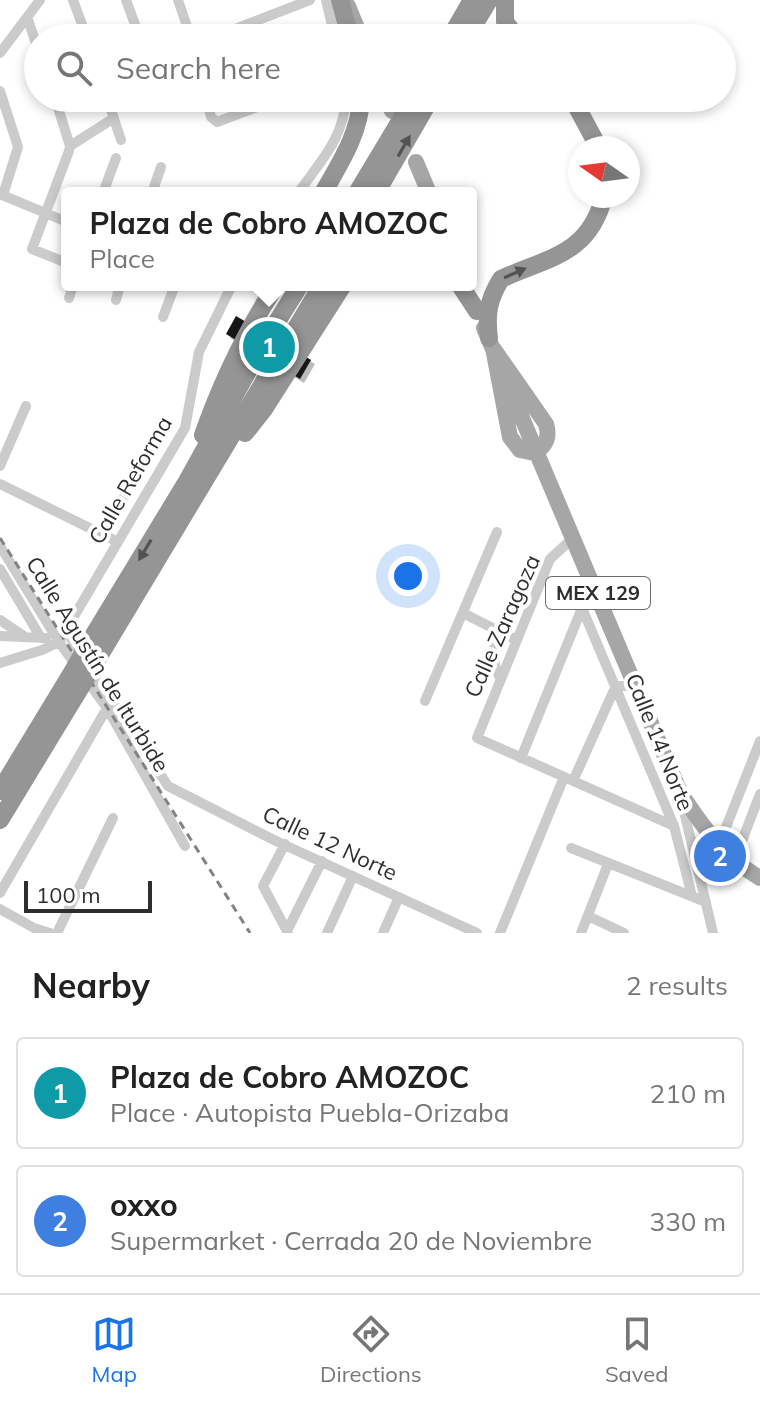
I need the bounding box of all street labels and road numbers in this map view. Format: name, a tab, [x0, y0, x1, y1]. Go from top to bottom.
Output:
street label: Calle Reforma	[82, 411, 178, 549]
street label: Calle Zaragoza	[458, 550, 546, 702]
street label: Calle Agustín de Iturbide	[20, 551, 176, 777]
road number: MEX 129	[546, 577, 650, 609]
street label: Calle 14 Norte	[620, 669, 700, 815]
street label: Calle 12 Norte	[258, 800, 402, 886]

